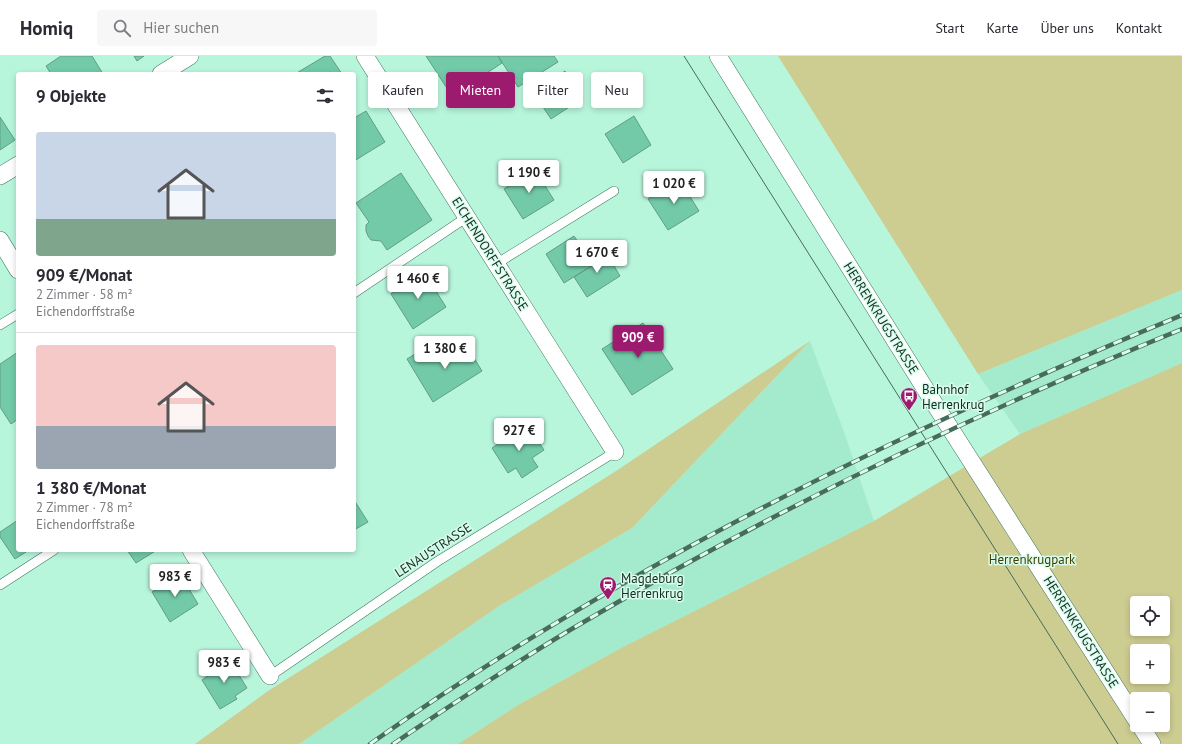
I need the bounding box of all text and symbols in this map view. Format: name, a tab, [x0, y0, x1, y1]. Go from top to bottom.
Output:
search box	[97, 10, 377, 46]
text: Homiq	[20, 16, 73, 40]
icon: search	[111, 17, 133, 39]
text: Hier suchen	[143, 18, 219, 37]
text: Start	[935, 19, 964, 37]
text: Karte	[986, 19, 1018, 37]
text: Über uns	[1040, 19, 1094, 37]
text: Kontakt	[1116, 19, 1162, 37]
chip: Kaufen	[368, 72, 438, 108]
chip: Mieten	[446, 72, 515, 108]
chip: Filter	[523, 72, 583, 108]
chip: Neu	[591, 72, 643, 108]
text: 9 Objekte	[36, 85, 106, 107]
icon: filters	[314, 85, 336, 107]
icon: home	[150, 158, 222, 230]
pin: 1 190 €	[492, 160, 566, 194]
text: 1 190 €	[507, 164, 551, 181]
pin: 1 020 €	[637, 171, 711, 205]
text: 1 020 €	[652, 175, 696, 192]
street label: EICHENDORFFSTRASSE	[448, 194, 532, 314]
pin: 1 670 €	[560, 240, 634, 274]
text: 1 670 €	[575, 244, 619, 261]
street label: HERRENKRUGSTRASSE	[840, 259, 922, 377]
text: 909 €/Monat	[36, 264, 132, 286]
pin: 1 460 €	[381, 266, 455, 300]
text: 1 460 €	[396, 270, 440, 287]
text: 2 Zimmer · 58 m²	[36, 286, 133, 303]
text: Eichendorffstraße	[36, 303, 135, 320]
pin: 909 €	[610, 325, 666, 359]
text: 909 €	[622, 329, 654, 346]
pin: 1 380 €	[408, 336, 482, 370]
text: 1 380 €	[423, 340, 467, 357]
icon: home	[150, 371, 222, 443]
place label: Bahnhof Herrenkrug	[922, 381, 985, 413]
bus stop icon: Bahnhof Herrenkrug	[899, 386, 919, 411]
pin: 927 €	[491, 418, 547, 452]
text: 927 €	[503, 422, 535, 439]
text: 1 380 €/Monat	[36, 477, 146, 499]
text: 2 Zimmer · 78 m²	[36, 499, 133, 516]
text: Eichendorffstraße	[36, 516, 135, 533]
street label: LENAUSTRASSE	[391, 519, 475, 581]
park label: Herrenkrugpark	[989, 551, 1076, 568]
pin: 983 €	[147, 564, 203, 598]
text: 983 €	[159, 568, 191, 585]
place label: Magdeburg Herrenkrug	[621, 570, 684, 602]
street label: HERRENKRUGSTRASSE	[1040, 573, 1122, 691]
station icon: Magdeburg Herrenkrug	[598, 575, 618, 600]
map controls	[1130, 596, 1170, 732]
button: locate	[1130, 596, 1170, 636]
button: +	[1130, 644, 1170, 684]
pin: 983 €	[196, 650, 252, 684]
text: 983 €	[208, 654, 240, 671]
button: −	[1130, 692, 1170, 732]

